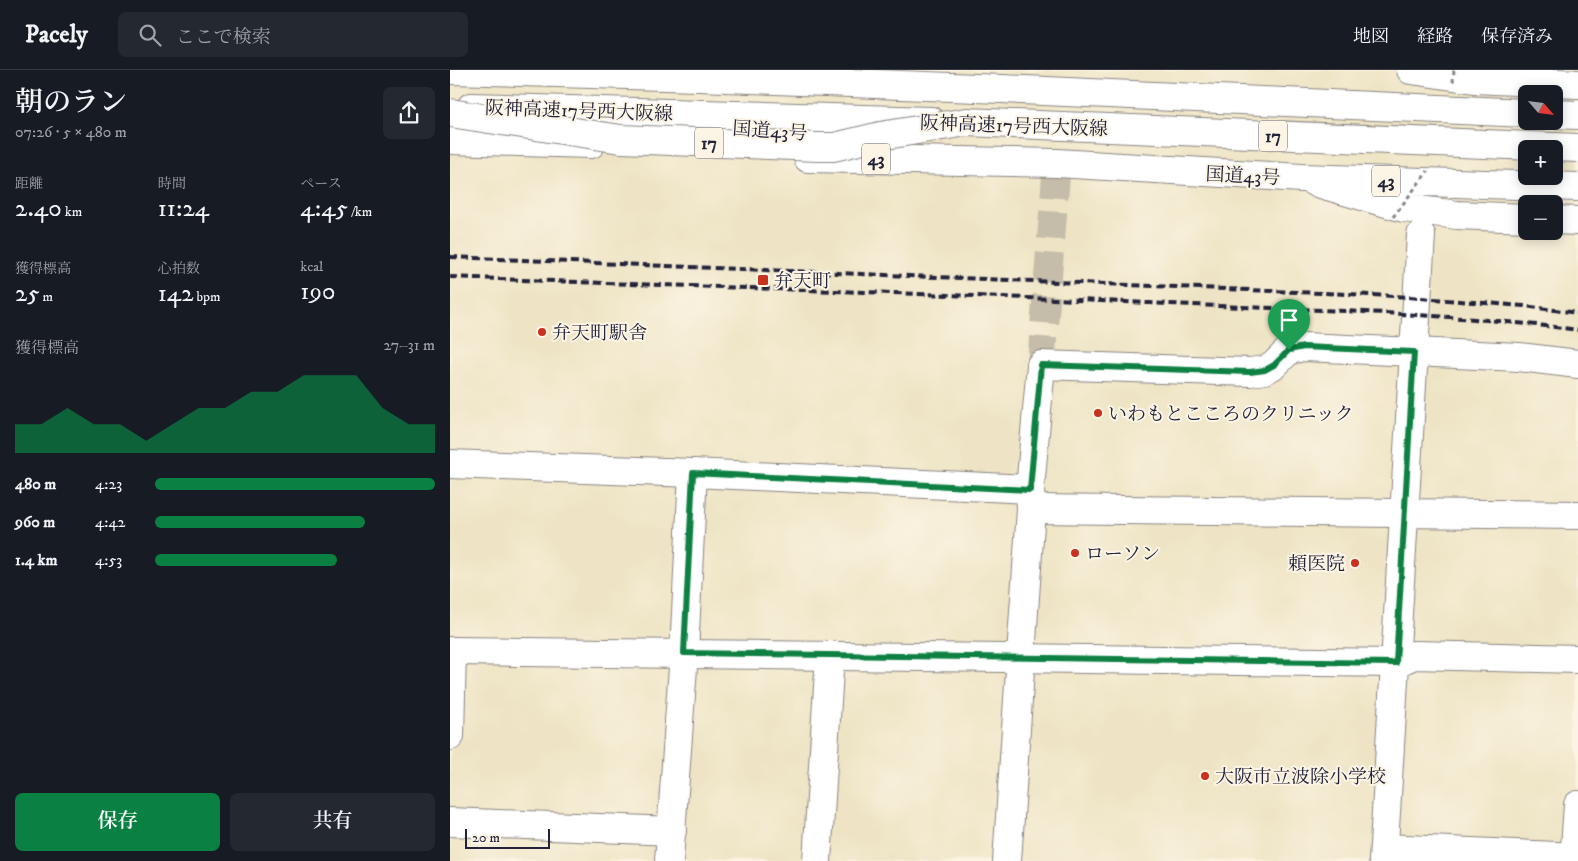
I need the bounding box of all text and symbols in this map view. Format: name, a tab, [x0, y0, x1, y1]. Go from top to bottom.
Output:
search box	[118, 12, 468, 57]
text: Pacely	[25, 20, 88, 50]
icon: search	[136, 21, 164, 49]
text: ここで検索	[176, 26, 271, 49]
text: 地図	[1353, 26, 1389, 48]
text: 経路	[1417, 26, 1453, 48]
text: 保存済み	[1481, 26, 1553, 48]
text: 朝のラン	[15, 85, 127, 120]
north arrow	[1518, 85, 1562, 130]
map controls	[1518, 85, 1563, 240]
button: share	[383, 87, 435, 139]
street label: 阪神高速17号西大阪線	[485, 97, 673, 126]
street label: 阪神高速17号西大阪線	[920, 112, 1108, 141]
street label: 国道43号	[732, 117, 808, 146]
road number: 17	[1259, 120, 1287, 152]
text: 07:26 · 5 × 480 m	[15, 122, 127, 142]
road number: 17	[695, 128, 723, 158]
button: +	[1518, 140, 1563, 185]
road number: 43	[862, 144, 890, 175]
street label: 国道43号	[1205, 163, 1281, 190]
road number: 43	[1372, 165, 1400, 196]
text: 距離	[15, 175, 43, 193]
text: 時間	[158, 175, 186, 193]
text: ペース	[300, 175, 342, 193]
text: 2.40	[15, 193, 62, 224]
text: 11:24	[158, 193, 209, 224]
text: 4:45	[300, 193, 348, 224]
button: −	[1518, 195, 1563, 240]
text: km	[62, 203, 82, 221]
text: /km	[348, 203, 372, 221]
text: kcal	[300, 258, 323, 276]
text: 獲得標高	[15, 260, 71, 278]
text: 心拍数	[158, 260, 200, 278]
place label: 弁天町	[774, 270, 831, 293]
marker: 弁天町	[756, 273, 770, 287]
text: 190	[300, 276, 335, 307]
text: 25	[15, 278, 40, 309]
text: 142	[158, 278, 194, 309]
text: m	[40, 288, 53, 306]
text: bpm	[194, 288, 221, 306]
pin	[1268, 299, 1310, 350]
icon: arrive	[1275, 306, 1303, 334]
place label: 弁天町駅舎	[552, 322, 647, 345]
marker: 弁天町駅舎	[536, 326, 548, 338]
text: 27–31 m	[383, 335, 435, 355]
text: 獲得標高	[15, 338, 79, 358]
place label: いわもとこころのクリニック	[1108, 403, 1354, 426]
marker: いわもとこころのクリニック	[1092, 407, 1104, 419]
text: 480 m	[15, 474, 56, 494]
text: 4:23	[95, 474, 122, 494]
text: 960 m	[15, 512, 55, 532]
text: 4:42	[95, 512, 125, 532]
place label: ローソン	[1085, 543, 1160, 566]
marker: ローソン	[1069, 547, 1081, 559]
text: 1.4 km	[15, 550, 57, 570]
text: 4:53	[95, 550, 122, 570]
place label: 頼医院	[1288, 553, 1345, 576]
marker: 頼医院	[1349, 557, 1361, 569]
place label: 大阪市立波除小学校	[1215, 766, 1386, 789]
marker: 大阪市立波除小学校	[1199, 770, 1211, 782]
button: 保存	[15, 793, 220, 851]
button: 共有	[230, 793, 435, 851]
scale bar	[465, 826, 550, 849]
text: 20 m	[472, 829, 500, 847]

